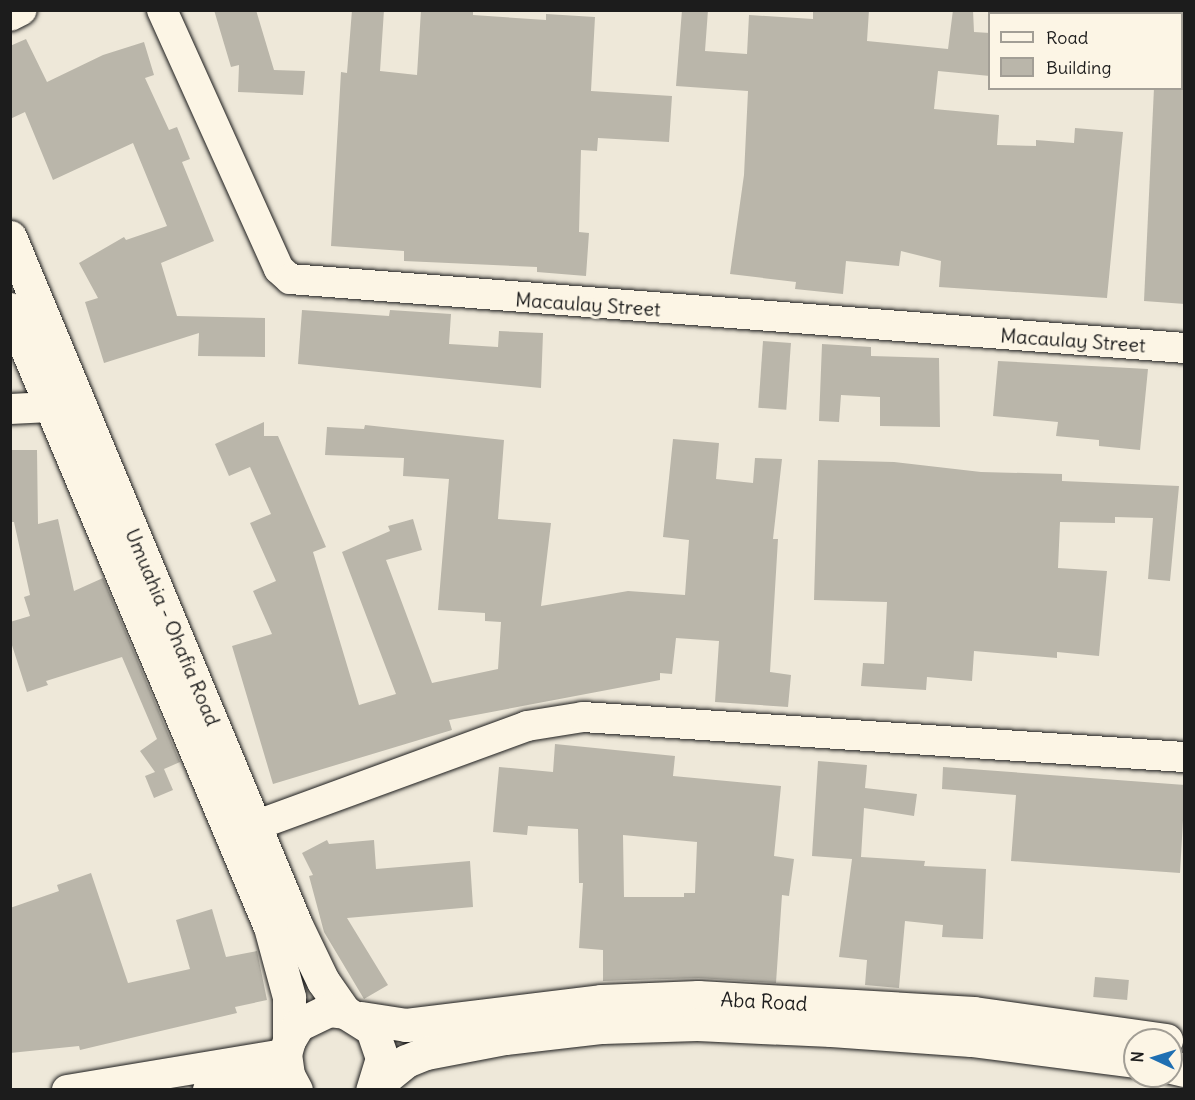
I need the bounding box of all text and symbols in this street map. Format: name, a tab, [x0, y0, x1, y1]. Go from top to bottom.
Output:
legend	[988, 12, 1183, 90]
text: Road	[1046, 26, 1088, 49]
text: Building	[1046, 56, 1111, 79]
street label: Macaulay Street	[514, 287, 662, 321]
street label: Macaulay Street	[999, 323, 1147, 357]
street label: Umuahia - Ohafia Road	[121, 525, 225, 729]
street label: Aba Road	[720, 987, 808, 1015]
north arrow	[1123, 1028, 1183, 1088]
text: N	[1127, 1051, 1147, 1063]

